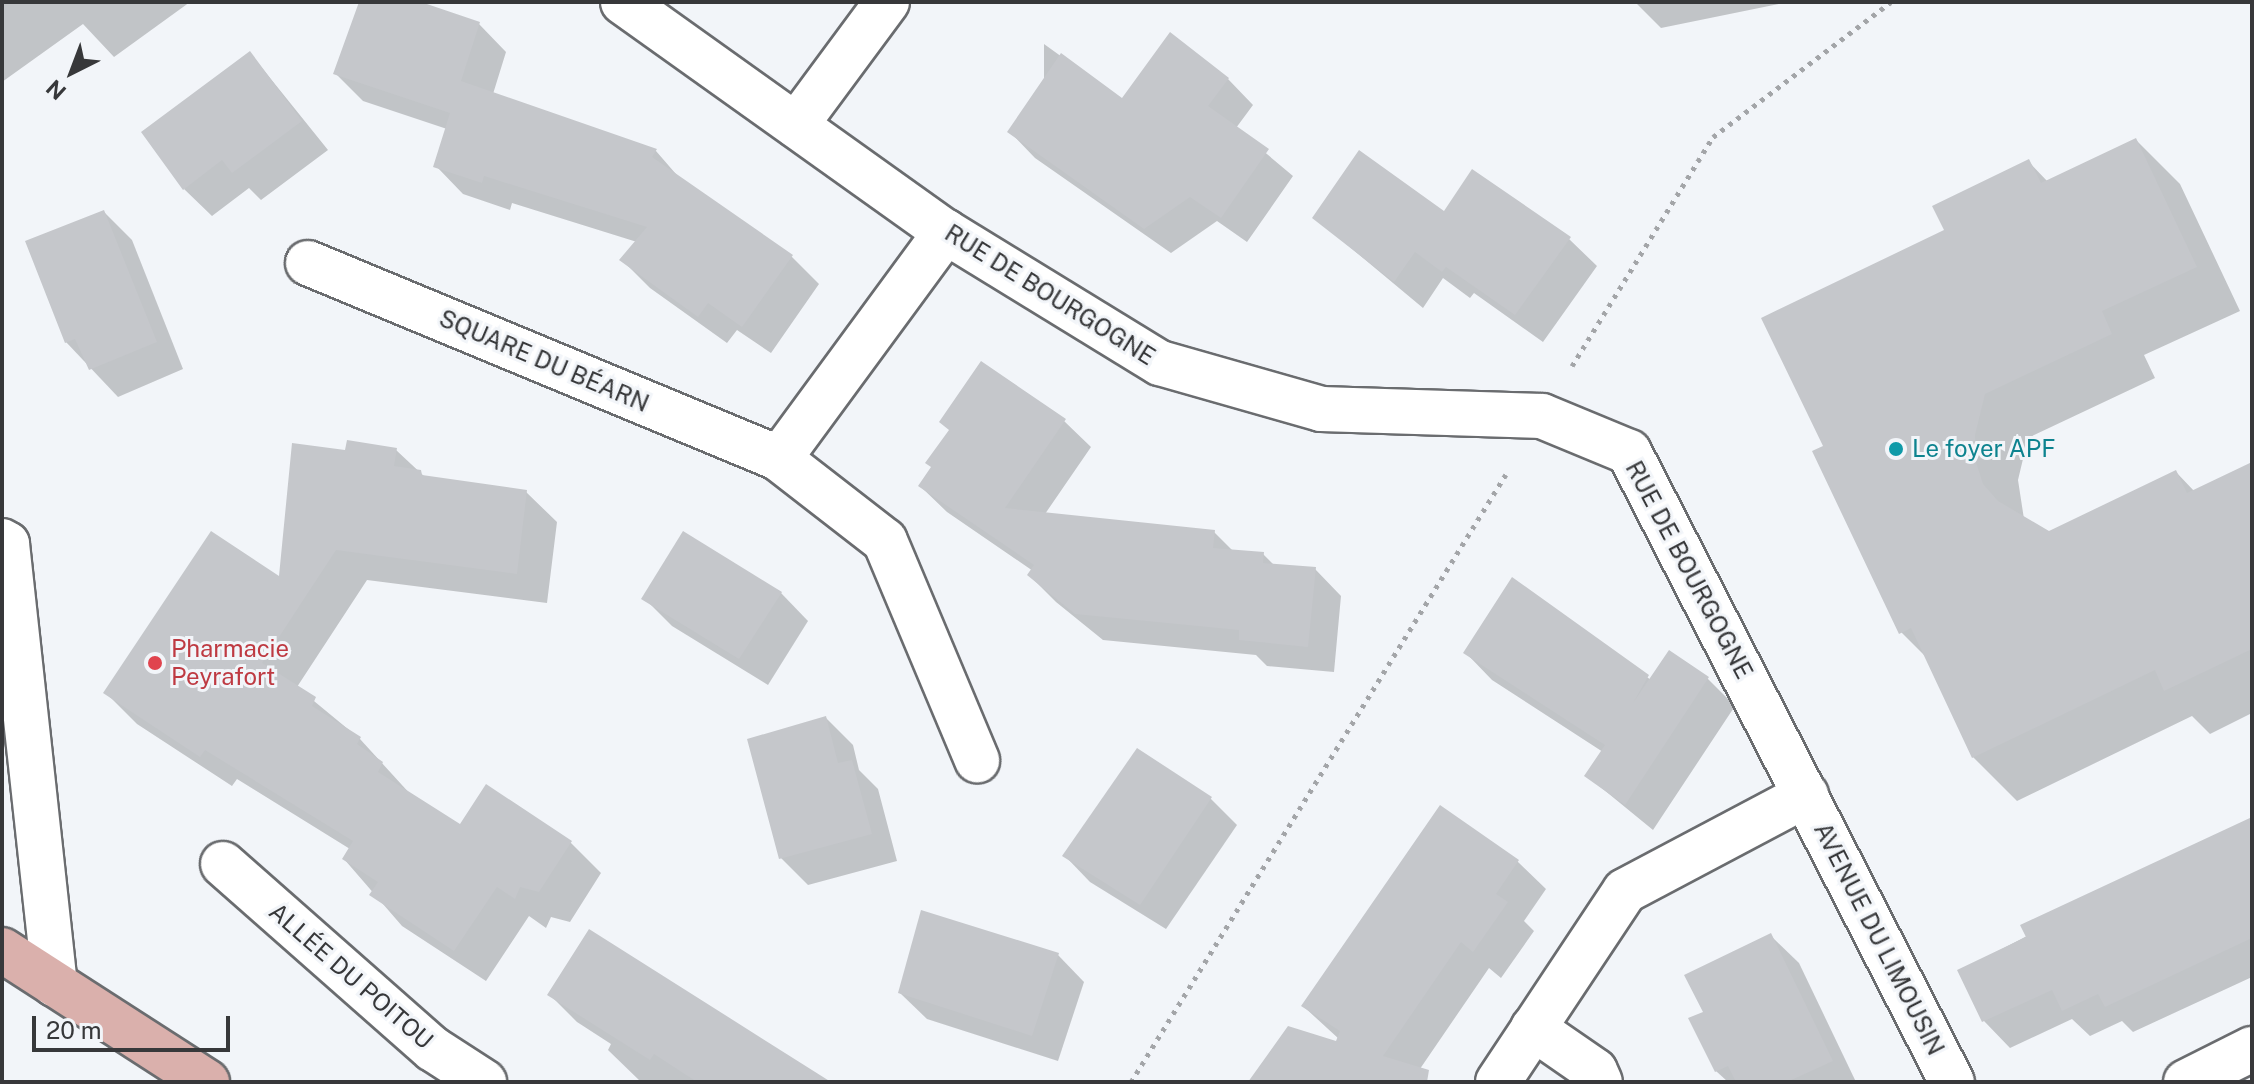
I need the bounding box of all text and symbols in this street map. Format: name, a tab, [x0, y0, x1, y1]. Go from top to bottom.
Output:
north arrow	[32, 32, 112, 112]
text: N	[41, 74, 71, 105]
street label: RUE DE BOURGOGNE	[940, 219, 1160, 371]
street label: SQUARE DU BÉARN	[435, 304, 653, 418]
place label: Le foyer APF	[1912, 435, 2056, 463]
marker: Le foyer APF	[1887, 440, 1905, 458]
street label: RUE DE BOURGOGNE	[1619, 456, 1759, 684]
place label: Pharmacie Peyrafort	[171, 635, 289, 691]
marker: Pharmacie Peyrafort	[146, 654, 164, 672]
street label: AVENUE DU LIMOUSIN	[1808, 818, 1950, 1060]
street label: ALLÉE DU POITOU	[263, 897, 439, 1055]
scale bar	[36, 1000, 234, 1050]
text: 20 m	[46, 1016, 102, 1044]

